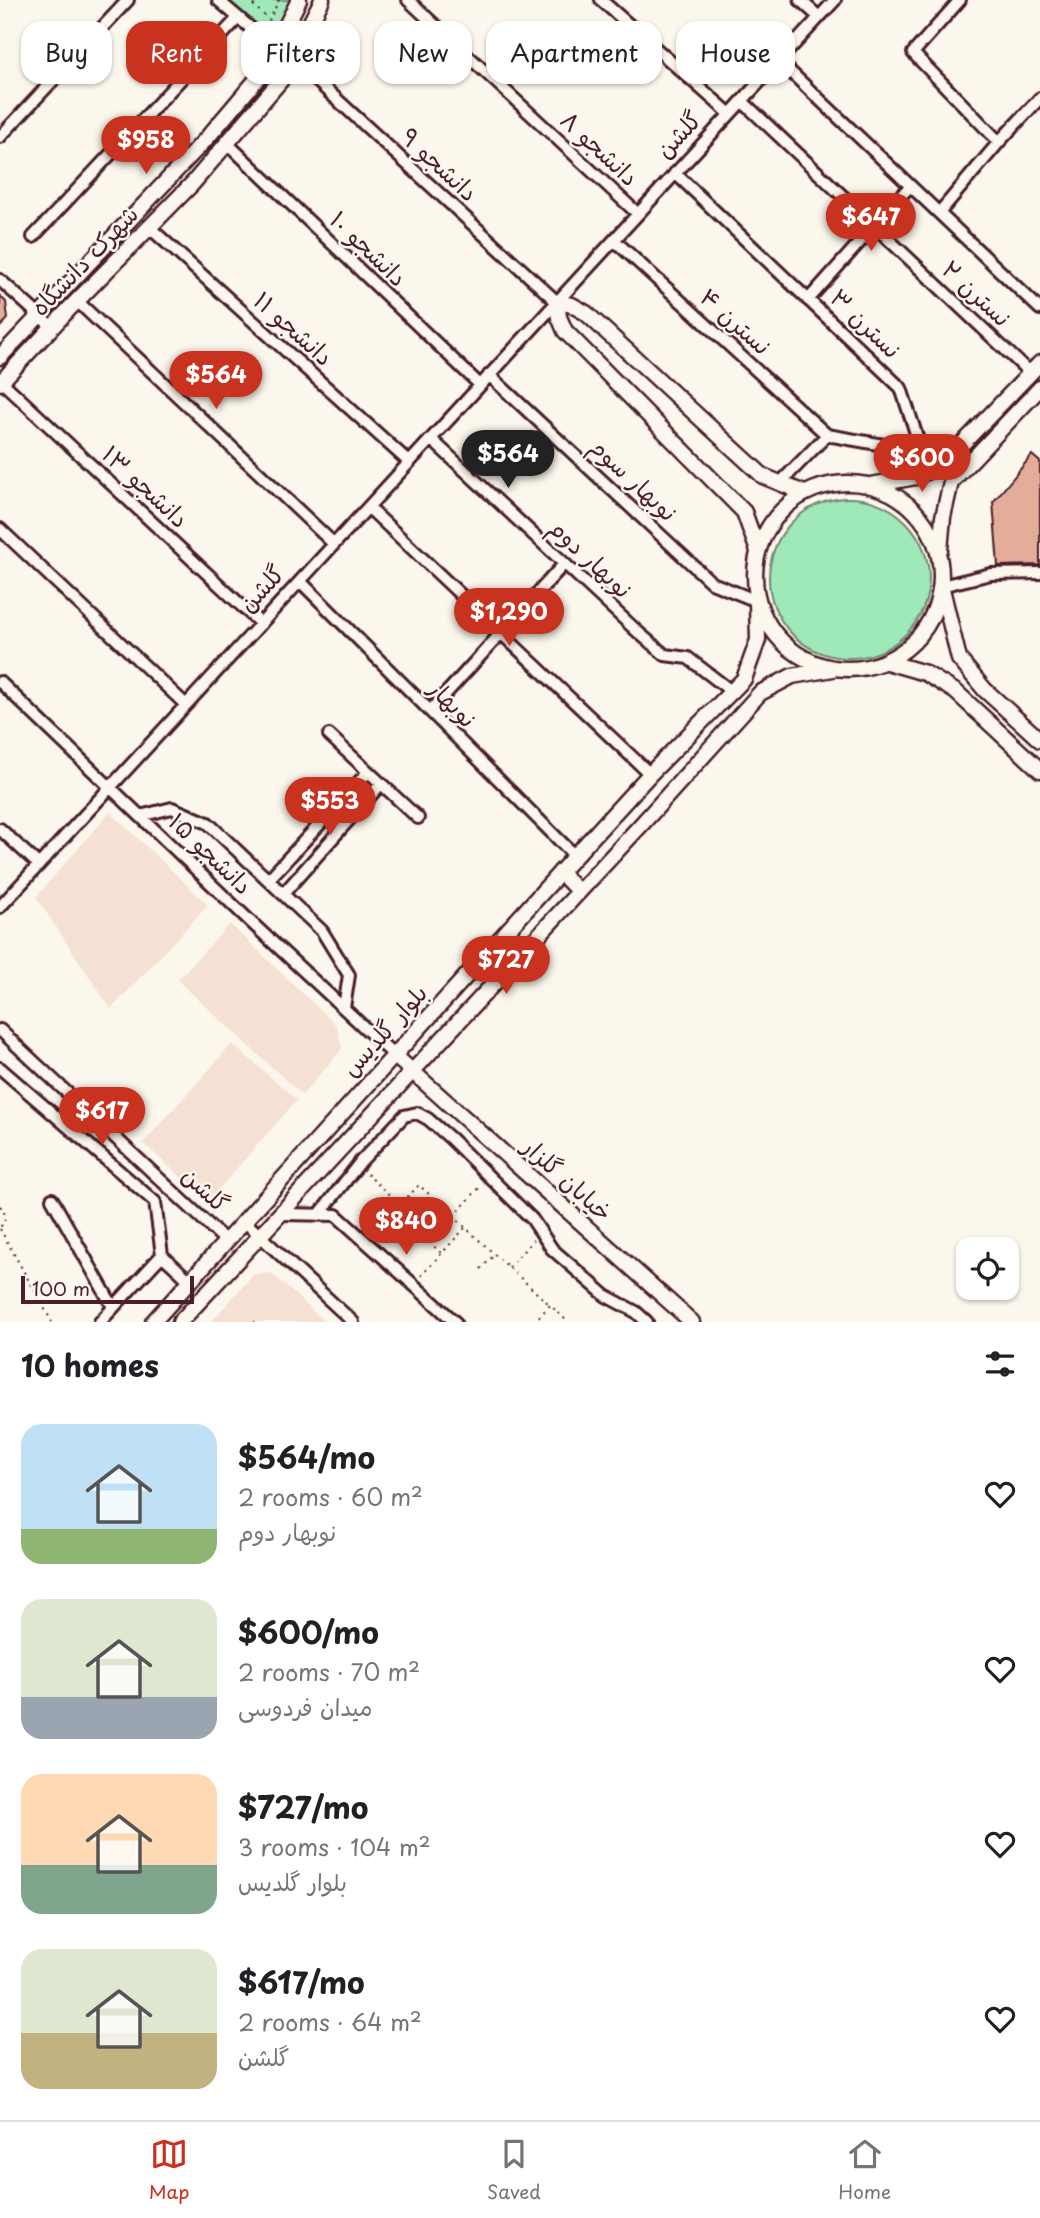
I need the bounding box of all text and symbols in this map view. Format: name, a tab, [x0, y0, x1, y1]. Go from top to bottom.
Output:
chip: Buy	[21, 21, 112, 84]
chip: Rent	[126, 21, 227, 84]
chip: Filters	[241, 21, 360, 84]
chip: New	[374, 21, 472, 84]
chip: Apartment	[486, 21, 662, 84]
chip: House	[676, 21, 795, 84]
street label: دانشجو ۸	[553, 102, 648, 193]
street label: گلشن	[646, 102, 709, 166]
pin: $958	[105, 116, 187, 176]
street label: دانشجو ۹	[394, 118, 487, 209]
text: $958	[117, 121, 175, 156]
pin: $647	[830, 194, 912, 253]
street label: شهرک دانشگاه	[21, 196, 146, 323]
text: $647	[842, 198, 900, 233]
street label: دانشجو ۱۰	[322, 201, 416, 294]
street label: نسترن ۲	[935, 251, 1020, 334]
street label: نسترن ۴	[693, 279, 780, 362]
street label: نسترن ۳	[823, 279, 910, 366]
street label: دانشجو ۱۱	[246, 282, 342, 373]
pin: $564	[175, 352, 257, 411]
text: $564	[185, 356, 247, 391]
street label: نوبهار سوم	[581, 428, 687, 530]
pin: $564	[467, 430, 549, 490]
pin: $600	[881, 434, 963, 494]
text: $564	[477, 435, 539, 470]
street label: دانشجو ۱۳	[95, 436, 198, 535]
text: $600	[890, 439, 954, 474]
street label: نوبهار دوم	[540, 509, 641, 608]
street label: گلشن	[229, 556, 292, 620]
pin: $1,290	[452, 588, 566, 648]
text: $1,290	[470, 593, 548, 628]
street label: نوبهار	[420, 669, 486, 735]
pin: $553	[289, 778, 371, 837]
text: $553	[301, 782, 359, 817]
street label: دانشجو ۱۵	[161, 803, 261, 902]
pin: $727	[465, 936, 547, 996]
text: $727	[478, 941, 534, 976]
street label: بلوار گلدیس	[332, 975, 435, 1084]
pin: $617	[61, 1088, 143, 1147]
text: $617	[75, 1092, 129, 1127]
street label: خیابان گلزار	[514, 1127, 621, 1229]
street label: گلشن	[174, 1157, 238, 1220]
pin: $840	[365, 1198, 447, 1257]
text: $840	[375, 1202, 437, 1237]
map controls	[956, 1237, 1019, 1300]
button: locate	[956, 1237, 1019, 1300]
scale bar	[21, 1273, 194, 1305]
text: 100 m	[32, 1274, 90, 1302]
text: 10 homes	[21, 1342, 159, 1387]
icon: filters	[981, 1345, 1019, 1383]
text: $564/mo	[238, 1434, 375, 1479]
icon: home	[77, 1452, 161, 1536]
icon: heart	[981, 1475, 1019, 1513]
text: 2 rooms · 60 m²	[238, 1479, 423, 1514]
text: نوبهار دوم	[238, 1514, 336, 1549]
text: $600/mo	[238, 1609, 379, 1654]
icon: home	[77, 1627, 161, 1711]
icon: heart	[981, 1650, 1019, 1688]
text: 2 rooms · 70 m²	[238, 1654, 420, 1689]
text: میدان فردوسی	[238, 1689, 372, 1724]
text: $727/mo	[238, 1784, 368, 1829]
icon: home	[77, 1802, 161, 1886]
icon: heart	[981, 1825, 1019, 1863]
text: 3 rooms · 104 m²	[238, 1829, 431, 1864]
text: بلوار گلدیس	[238, 1864, 347, 1899]
text: $617/mo	[238, 1959, 365, 2004]
icon: home	[77, 1977, 161, 2061]
icon: heart	[981, 2000, 1019, 2038]
text: 2 rooms · 64 m²	[238, 2004, 422, 2039]
text: گلشن	[238, 2039, 289, 2074]
tab: Map	[149, 2135, 189, 2205]
tab: Saved	[487, 2135, 541, 2205]
tab: Home	[838, 2135, 891, 2205]

